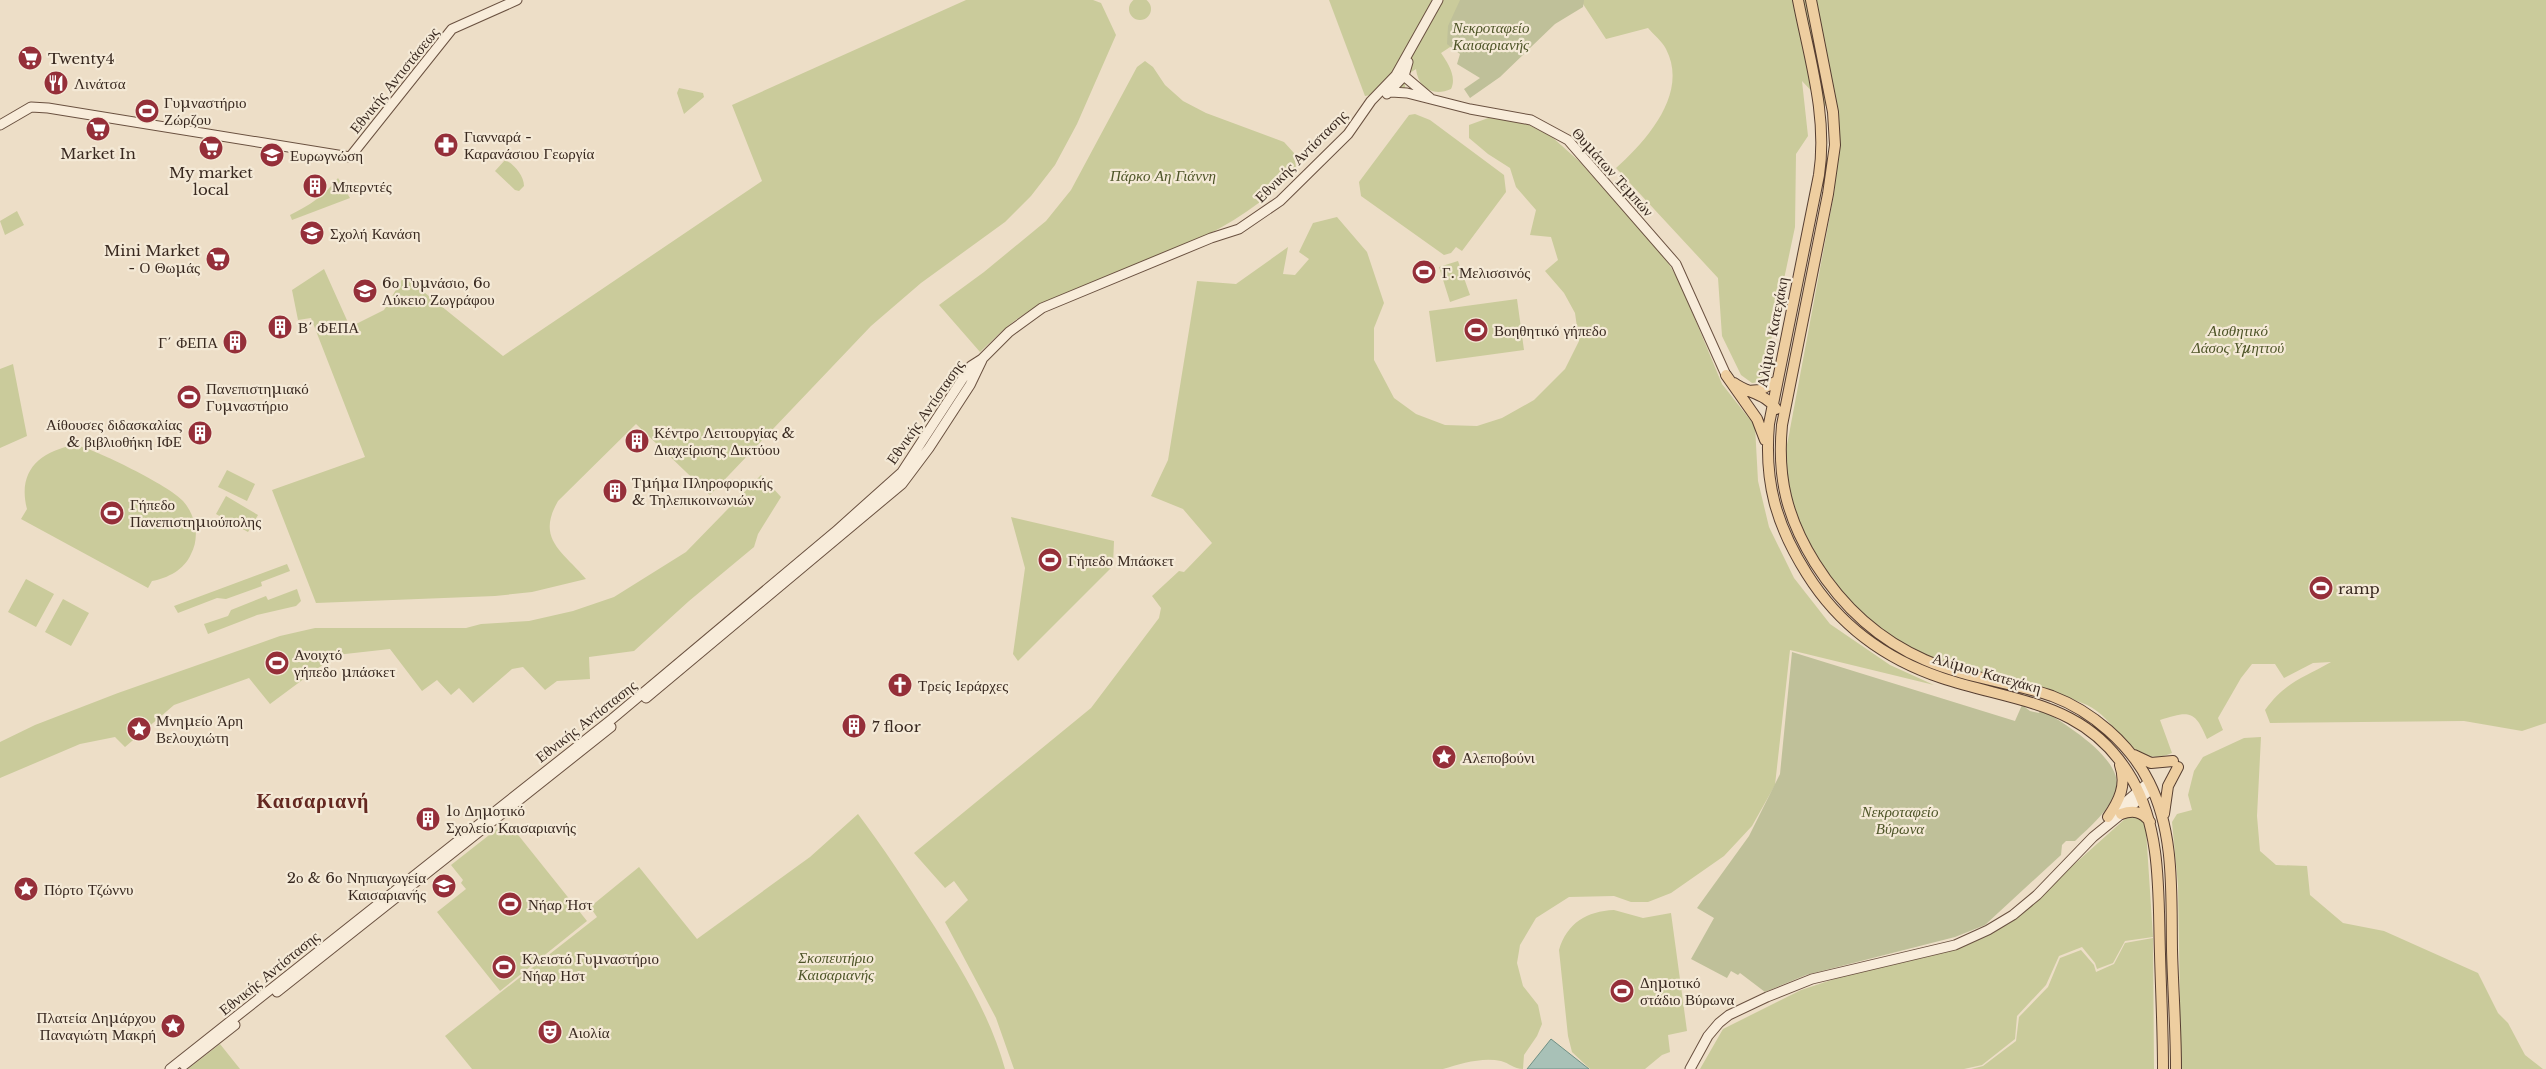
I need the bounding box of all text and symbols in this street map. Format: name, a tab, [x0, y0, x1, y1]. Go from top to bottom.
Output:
park label: Νεκροταφείο Καισαριανής	[1452, 18, 1530, 54]
street label: Εθνικής Αντιστάσεως	[345, 23, 443, 137]
supermarket icon: Twenty4	[17, 45, 43, 71]
place label: Twenty4	[48, 49, 114, 68]
restaurant icon: Λινάτσα	[43, 70, 69, 96]
place label: Λινάτσα	[74, 74, 126, 93]
place label: Γυμναστήριο Ζώρζου	[164, 93, 247, 129]
sports icon: Γυμναστήριο Ζώρζου	[134, 98, 160, 124]
street label: Εθνικής Αντίστασης	[1251, 106, 1351, 206]
supermarket icon: Market In	[85, 116, 111, 142]
street label: Θυμάτων Τεμπών	[1568, 124, 1658, 221]
place label: Γιανναρά - Καρανάσιου Γεωργία	[464, 127, 594, 163]
pharmacy icon: Γιανναρά - Καρανάσιου Γεωργία	[433, 132, 459, 158]
supermarket icon: My market local	[198, 135, 224, 161]
school or university icon: Ευρωγνώση	[259, 142, 285, 168]
place label: Market In	[60, 144, 136, 163]
place label: Ευρωγνώση	[290, 146, 363, 165]
place label: My market local	[169, 163, 253, 199]
park label: Πάρκο Αη Γιάννη	[1109, 166, 1216, 185]
building icon: Μπερντές	[302, 173, 328, 199]
place label: Μπερντές	[332, 177, 392, 196]
school or university icon: Σχολή Κανάση	[299, 220, 325, 246]
place label: Σχολή Κανάση	[330, 224, 421, 243]
place label: Mini Market - Ο Θωμάς	[104, 241, 200, 277]
supermarket icon: Mini Market - Ο Θωμάς	[205, 246, 231, 272]
sports icon: Γ. Μελισσινός	[1411, 259, 1437, 285]
place label: Γ. Μελισσινός	[1442, 263, 1530, 282]
place label: 6ο Γυμνάσιο, 6ο Λύκειο Ζωγράφου	[382, 273, 495, 309]
street label: Αλίμου Κατεχάκη	[1752, 275, 1792, 389]
school or university icon: 6ο Γυμνάσιο, 6ο Λύκειο Ζωγράφου	[352, 278, 378, 304]
building icon: Β΄ ΦΕΠΑ	[267, 314, 293, 340]
sports icon: Βοηθητικό γήπεδο	[1463, 317, 1489, 343]
place label: Β΄ ΦΕΠΑ	[298, 318, 359, 337]
place label: Βοηθητικό γήπεδο	[1494, 321, 1606, 340]
park label: Αισθητικό Δάσος Υμηττού	[2191, 321, 2284, 357]
building icon: Γ΄ ΦΕΠΑ	[222, 329, 248, 355]
place label: Γ΄ ΦΕΠΑ	[158, 333, 218, 352]
street label: Εθνικής Αντίστασης	[882, 356, 968, 468]
place label: Πανεπιστημιακό Γυμναστήριο	[206, 379, 309, 415]
sports icon: Πανεπιστημιακό Γυμναστήριο	[176, 384, 202, 410]
place label: Αίθουσες διδασκαλίας & βιβλιοθήκη ΙΦΕ	[46, 415, 182, 451]
building icon: Αίθουσες διδασκαλίας & βιβλιοθήκη ΙΦΕ	[187, 420, 213, 446]
place label: Κέντρο Λειτουργίας & Διαχείρισης Δικτύου	[654, 423, 795, 459]
building icon: Κέντρο Λειτουργίας & Διαχείρισης Δικτύου	[624, 428, 650, 454]
place label: Τμήμα Πληροφορικής & Τηλεπικοινωνιών	[632, 473, 773, 509]
building icon: Τμήμα Πληροφορικής & Τηλεπικοινωνιών	[602, 478, 628, 504]
place label: Γήπεδο Πανεπιστημιούπολης	[130, 495, 261, 531]
sports icon: Γήπεδο Πανεπιστημιούπολης	[99, 500, 125, 526]
sports icon: Γήπεδο Μπάσκετ	[1037, 547, 1063, 573]
place label: Γήπεδο Μπάσκετ	[1068, 551, 1174, 570]
sports icon: ramp	[2308, 575, 2334, 601]
place label: ramp	[2338, 579, 2380, 598]
place label: Ανοιχτό γήπεδο μπάσκετ	[293, 645, 395, 681]
street label: Αλίμου Κατεχάκη	[1930, 648, 2044, 698]
sports icon: Ανοιχτό γήπεδο μπάσκετ	[264, 650, 290, 676]
church icon: Τρείς Ιεράρχες	[887, 672, 913, 698]
street label: Εθνικής Αντίστασης	[532, 676, 640, 766]
place label: Τρείς Ιεράρχες	[918, 676, 1008, 695]
place label: Μνημείο Άρη Βελουχιώτη	[156, 711, 243, 747]
building icon: 7 floor	[841, 713, 867, 739]
place icon: Μνημείο Άρη Βελουχιώτη	[126, 716, 152, 742]
place label: 7 floor	[872, 717, 922, 736]
place icon: Αλεποβούνι	[1431, 744, 1457, 770]
place label: Αλεποβούνι	[1462, 748, 1535, 767]
district label: Καισαριανή	[257, 789, 369, 813]
place label: 1ο Δημοτικό Σχολείο Καισαριανής	[446, 801, 576, 837]
park label: Νεκροταφείο Βύρωνα	[1861, 802, 1939, 838]
building icon: 1ο Δημοτικό Σχολείο Καισαριανής	[415, 806, 441, 832]
place label: 2ο & 6ο Νηπιαγωγεία Καισαριανής	[287, 868, 426, 904]
school or university icon: 2ο & 6ο Νηπιαγωγεία Καισαριανής	[431, 873, 457, 899]
place icon: Πόρτο Τζώννυ	[13, 876, 39, 902]
place label: Πόρτο Τζώννυ	[44, 880, 133, 899]
sports icon: Νήαρ Ήστ	[497, 891, 523, 917]
place label: Νήαρ Ήστ	[528, 895, 593, 914]
street label: Εθνικής Αντίστασης	[215, 927, 323, 1019]
park label: Σκοπευτήριο Καισαριανής	[797, 948, 875, 984]
place label: Κλειστό Γυμναστήριο Νήαρ Ηστ	[522, 949, 659, 985]
sports icon: Κλειστό Γυμναστήριο Νήαρ Ηστ	[491, 954, 517, 980]
place label: Δημοτικό στάδιο Βύρωνα	[1640, 973, 1734, 1009]
sports icon: Δημοτικό στάδιο Βύρωνα	[1609, 978, 1635, 1004]
place label: Πλατεία Δημάρχου Παναγιώτη Μακρή	[37, 1008, 156, 1044]
place icon: Πλατεία Δημάρχου Παναγιώτη Μακρή	[160, 1013, 186, 1039]
theatre icon: Αιολία	[537, 1019, 563, 1045]
place label: Αιολία	[568, 1023, 610, 1042]

